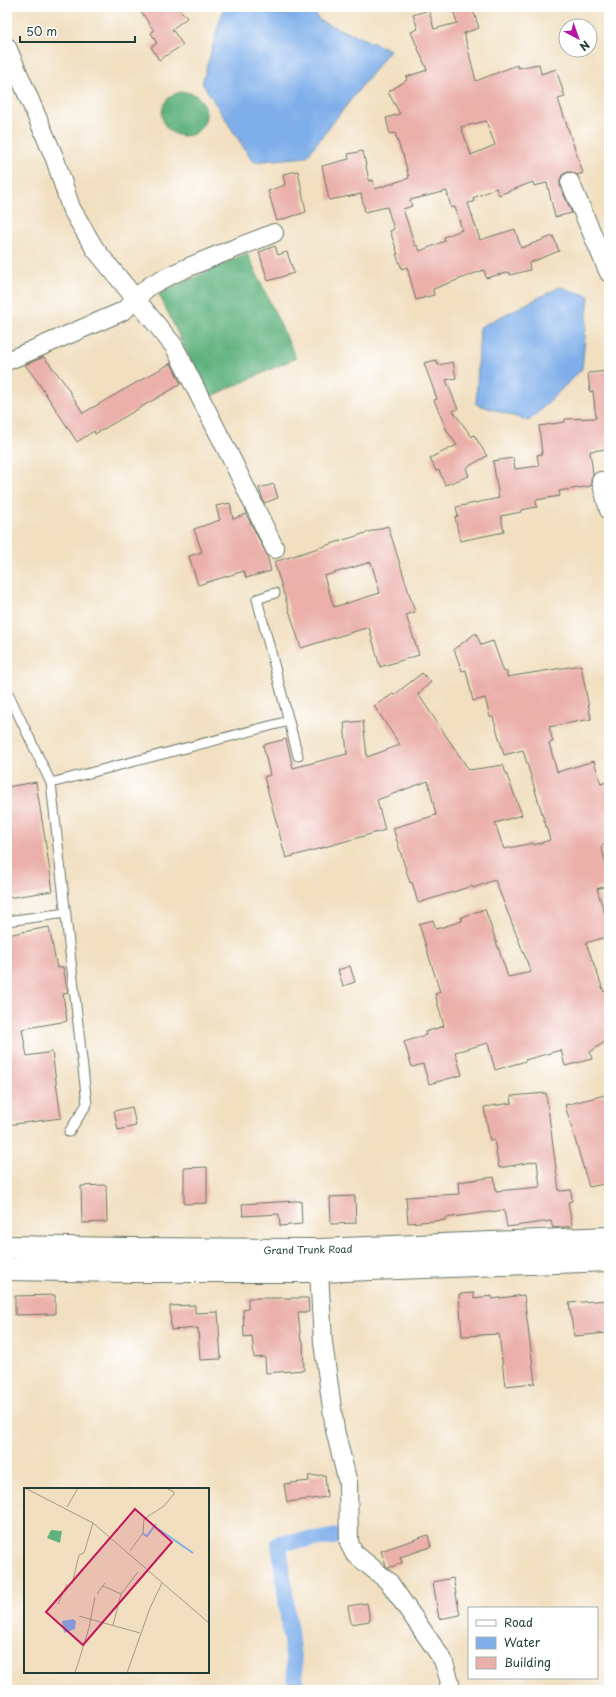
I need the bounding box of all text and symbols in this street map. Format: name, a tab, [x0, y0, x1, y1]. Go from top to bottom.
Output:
scale bar	[20, 18, 135, 44]
north arrow	[558, 18, 598, 58]
text: 50 m	[26, 22, 57, 40]
text: N	[576, 37, 594, 55]
street label: Grand Trunk Road	[263, 1241, 353, 1257]
inset map	[24, 1488, 209, 1673]
legend	[468, 1607, 598, 1679]
text: Road	[504, 1613, 533, 1631]
text: Water	[504, 1633, 541, 1651]
text: Building	[504, 1653, 551, 1671]

